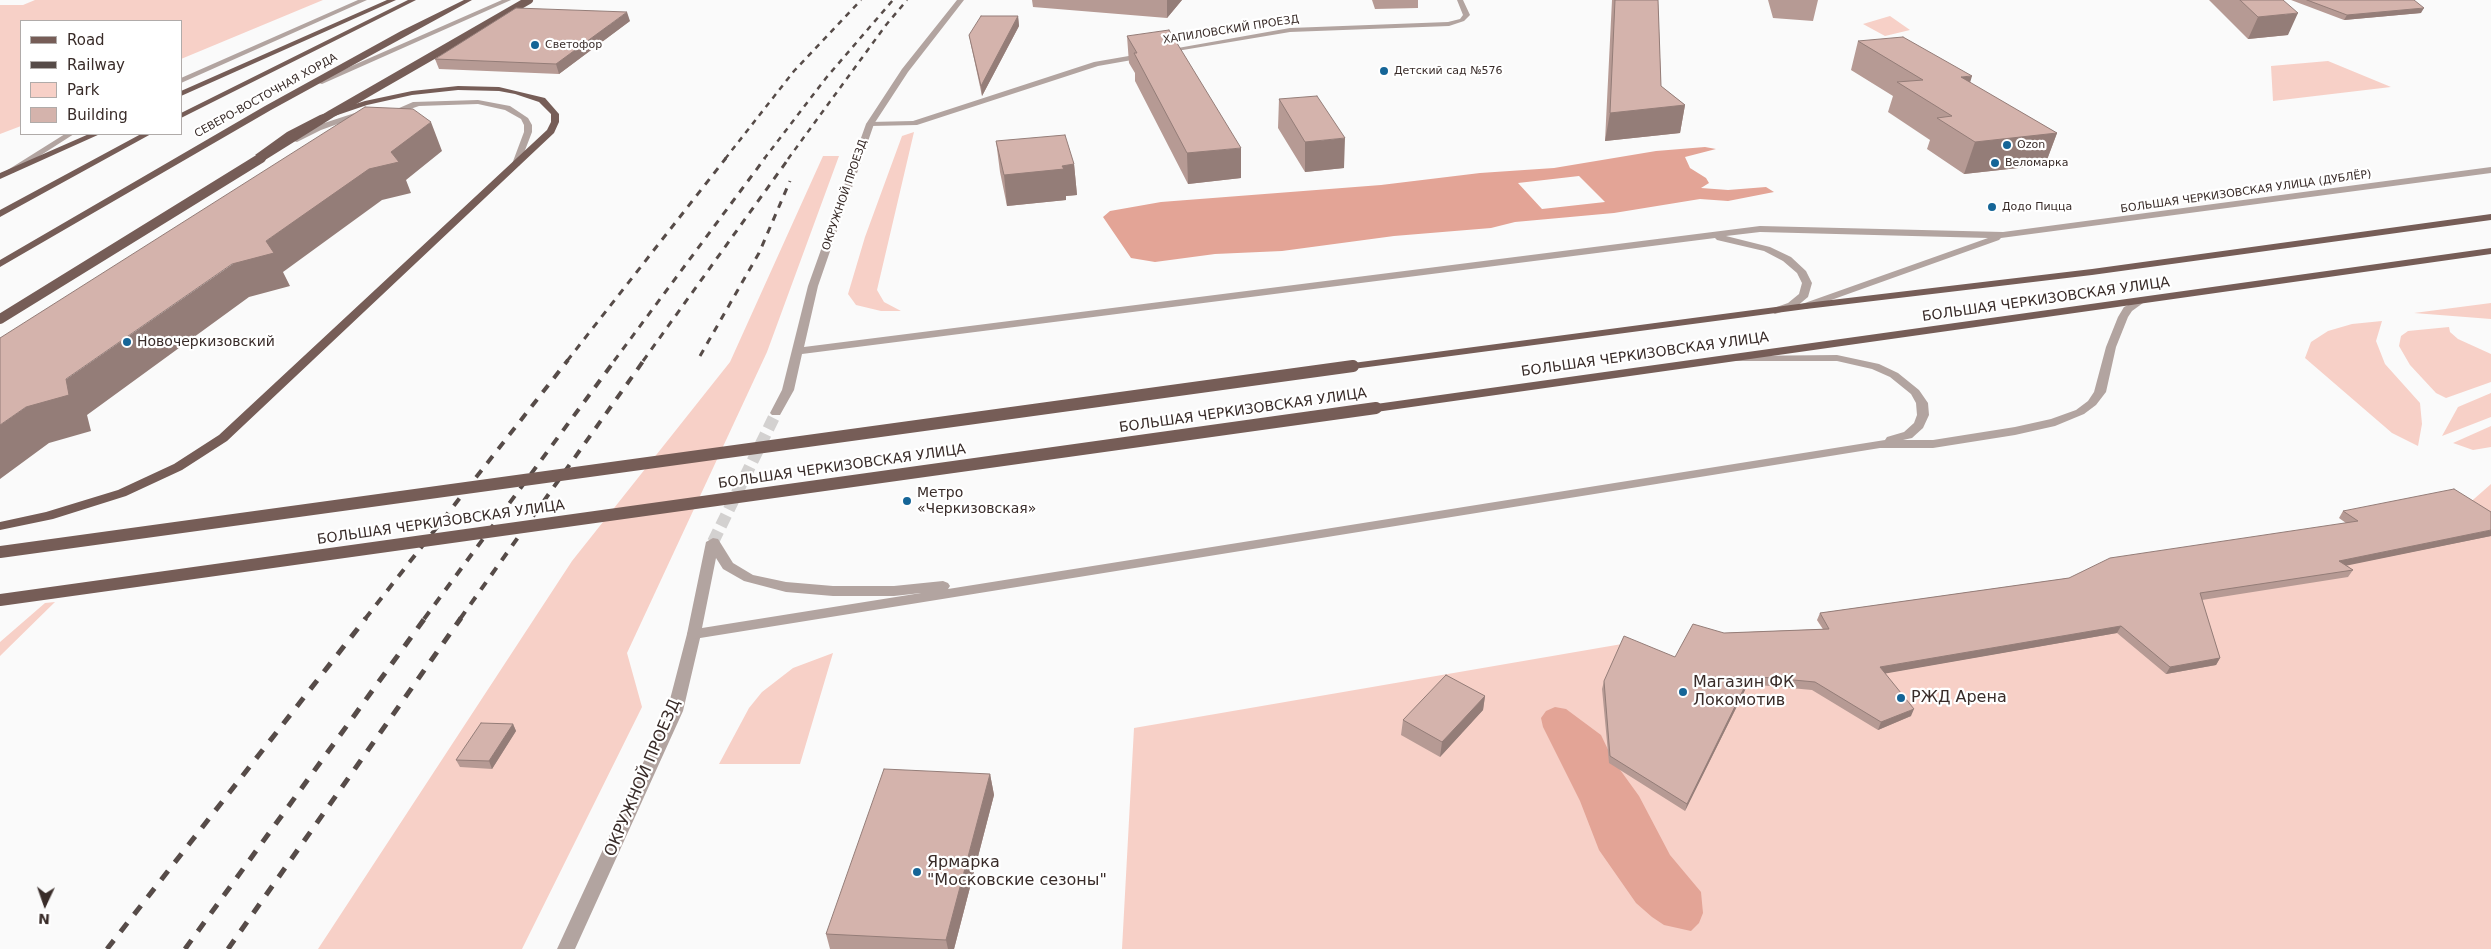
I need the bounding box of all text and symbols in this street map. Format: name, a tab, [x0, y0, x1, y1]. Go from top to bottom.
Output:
street label: ХАПИЛОВСКИЙ ПРОЕЗД	[1162, 13, 1300, 47]
legend	[20, 20, 182, 135]
text: Road	[67, 31, 105, 49]
place label: Светофор	[545, 38, 602, 52]
marker: Светофор	[529, 39, 541, 51]
street label: СЕВЕРО-ВОСТОЧНАЯ ХОРДА	[192, 51, 340, 141]
text: Railway	[67, 56, 125, 74]
place label: Детский сад №576	[1394, 64, 1503, 78]
marker: Детский сад №576	[1378, 65, 1390, 77]
text: Park	[67, 81, 99, 99]
text: Building	[67, 106, 128, 124]
street label: ОКРУЖНОЙ ПРОЕЗД	[820, 138, 870, 252]
place label: Ozon	[2017, 138, 2045, 152]
marker: Ozon	[2001, 139, 2013, 151]
place label: Веломарка	[2005, 156, 2068, 170]
marker: Веломарка	[1989, 157, 2001, 169]
street label: БОЛЬШАЯ ЧЕРКИЗОВСКАЯ УЛИЦА (ДУБЛЁР)	[2120, 168, 2372, 216]
place label: Додо Пицца	[2002, 200, 2072, 214]
marker: Додо Пицца	[1986, 201, 1998, 213]
street label: БОЛЬШАЯ ЧЕРКИЗОВСКАЯ УЛИЦА	[1921, 274, 2171, 326]
street label: БОЛЬШАЯ ЧЕРКИЗОВСКАЯ УЛИЦА	[1520, 329, 1770, 381]
place label: Новочеркизовский	[137, 334, 275, 350]
marker: Новочеркизовский	[121, 336, 133, 348]
street label: БОЛЬШАЯ ЧЕРКИЗОВСКАЯ УЛИЦА	[1118, 385, 1368, 437]
street label: БОЛЬШАЯ ЧЕРКИЗОВСКАЯ УЛИЦА	[717, 441, 967, 493]
place label: Метро «Черкизовская»	[917, 485, 1036, 518]
marker: Метро «Черкизовская»	[901, 495, 913, 507]
street label: БОЛЬШАЯ ЧЕРКИЗОВСКАЯ УЛИЦА	[316, 497, 566, 549]
place label: Магазин ФК Локомотив	[1693, 673, 1794, 711]
marker: Магазин ФК Локомотив	[1677, 686, 1689, 698]
place label: РЖД Арена	[1911, 688, 2007, 708]
marker: РЖД Арена	[1895, 692, 1907, 704]
street label: ОКРУЖНОЙ ПРОЕЗД	[601, 696, 685, 860]
place label: Ярмарка "Московские сезоны"	[927, 853, 1107, 891]
marker: Ярмарка "Московские сезоны"	[911, 866, 923, 878]
north arrow	[20, 879, 70, 929]
text: N	[38, 911, 50, 927]

